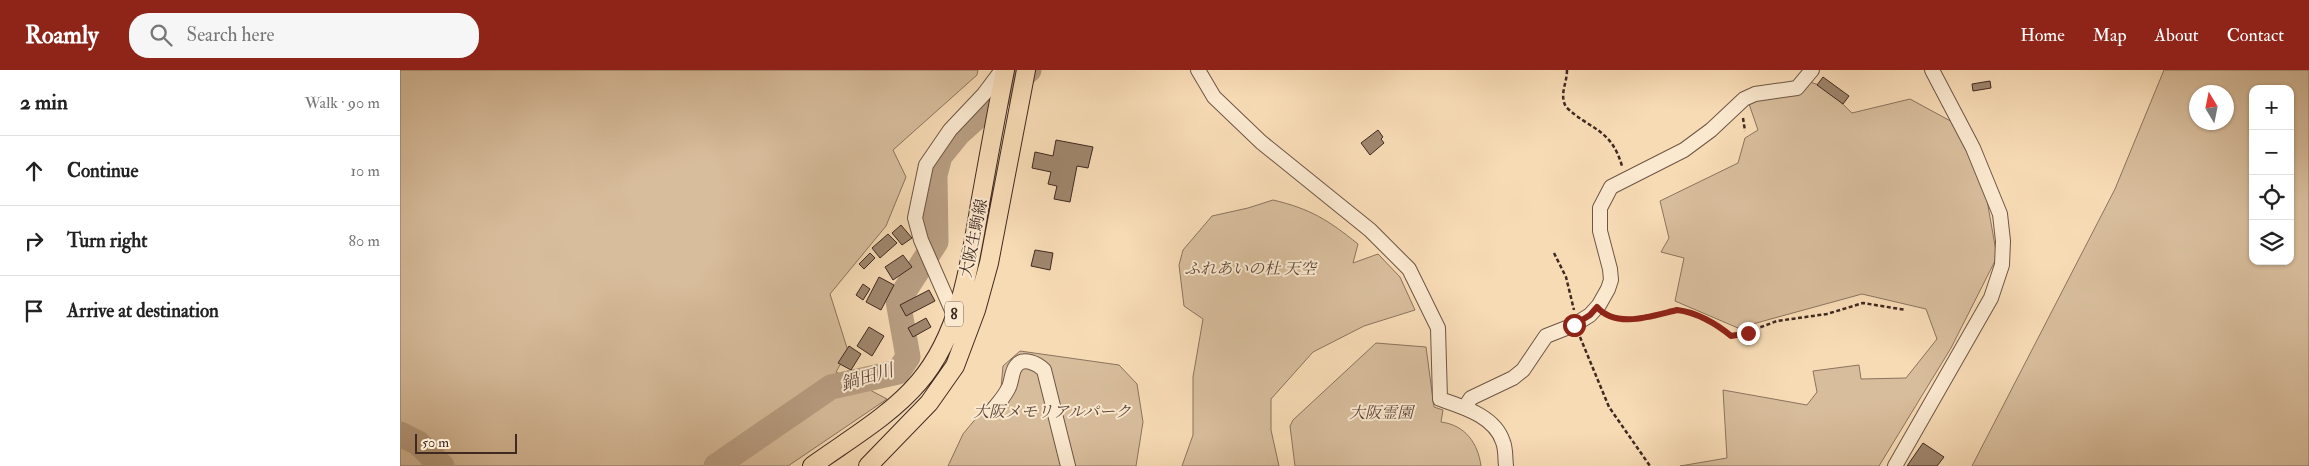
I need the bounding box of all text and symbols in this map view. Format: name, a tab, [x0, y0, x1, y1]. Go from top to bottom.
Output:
search box	[129, 13, 479, 58]
text: Roamly	[25, 20, 99, 51]
icon: search	[147, 21, 175, 49]
text: Search here	[187, 23, 274, 47]
text: Home	[2020, 24, 2065, 47]
text: Map	[2093, 24, 2127, 47]
text: About	[2155, 24, 2199, 47]
text: Contact	[2227, 24, 2284, 47]
north arrow	[2189, 85, 2234, 130]
map controls	[2249, 85, 2294, 265]
button: +	[2249, 85, 2294, 130]
text: 2 min	[20, 89, 68, 116]
text: Walk · 90 m	[305, 93, 380, 113]
button: −	[2249, 130, 2294, 175]
icon: ahead	[20, 157, 48, 185]
text: Continue	[67, 159, 138, 183]
text: 10 m	[350, 161, 380, 181]
button: locate	[2249, 175, 2294, 220]
street label: 大阪生駒線	[956, 197, 992, 279]
button: layers	[2249, 220, 2294, 265]
icon: right	[20, 227, 48, 255]
text: Turn right	[67, 229, 147, 253]
text: 80 m	[349, 231, 380, 251]
park label: ふれあいの杜 天空	[1184, 259, 1319, 279]
icon: arrive	[20, 297, 48, 325]
text: Arrive at destination	[67, 299, 219, 323]
road number: 8	[945, 302, 963, 326]
route start	[1563, 314, 1586, 337]
route end	[1737, 322, 1760, 345]
water label: 鍋田川	[838, 358, 898, 396]
park label: 大阪メモリアルパーク	[973, 402, 1131, 422]
park label: 大阪霊園	[1349, 403, 1416, 423]
scale bar	[415, 431, 518, 454]
text: 50 m	[422, 434, 449, 451]

